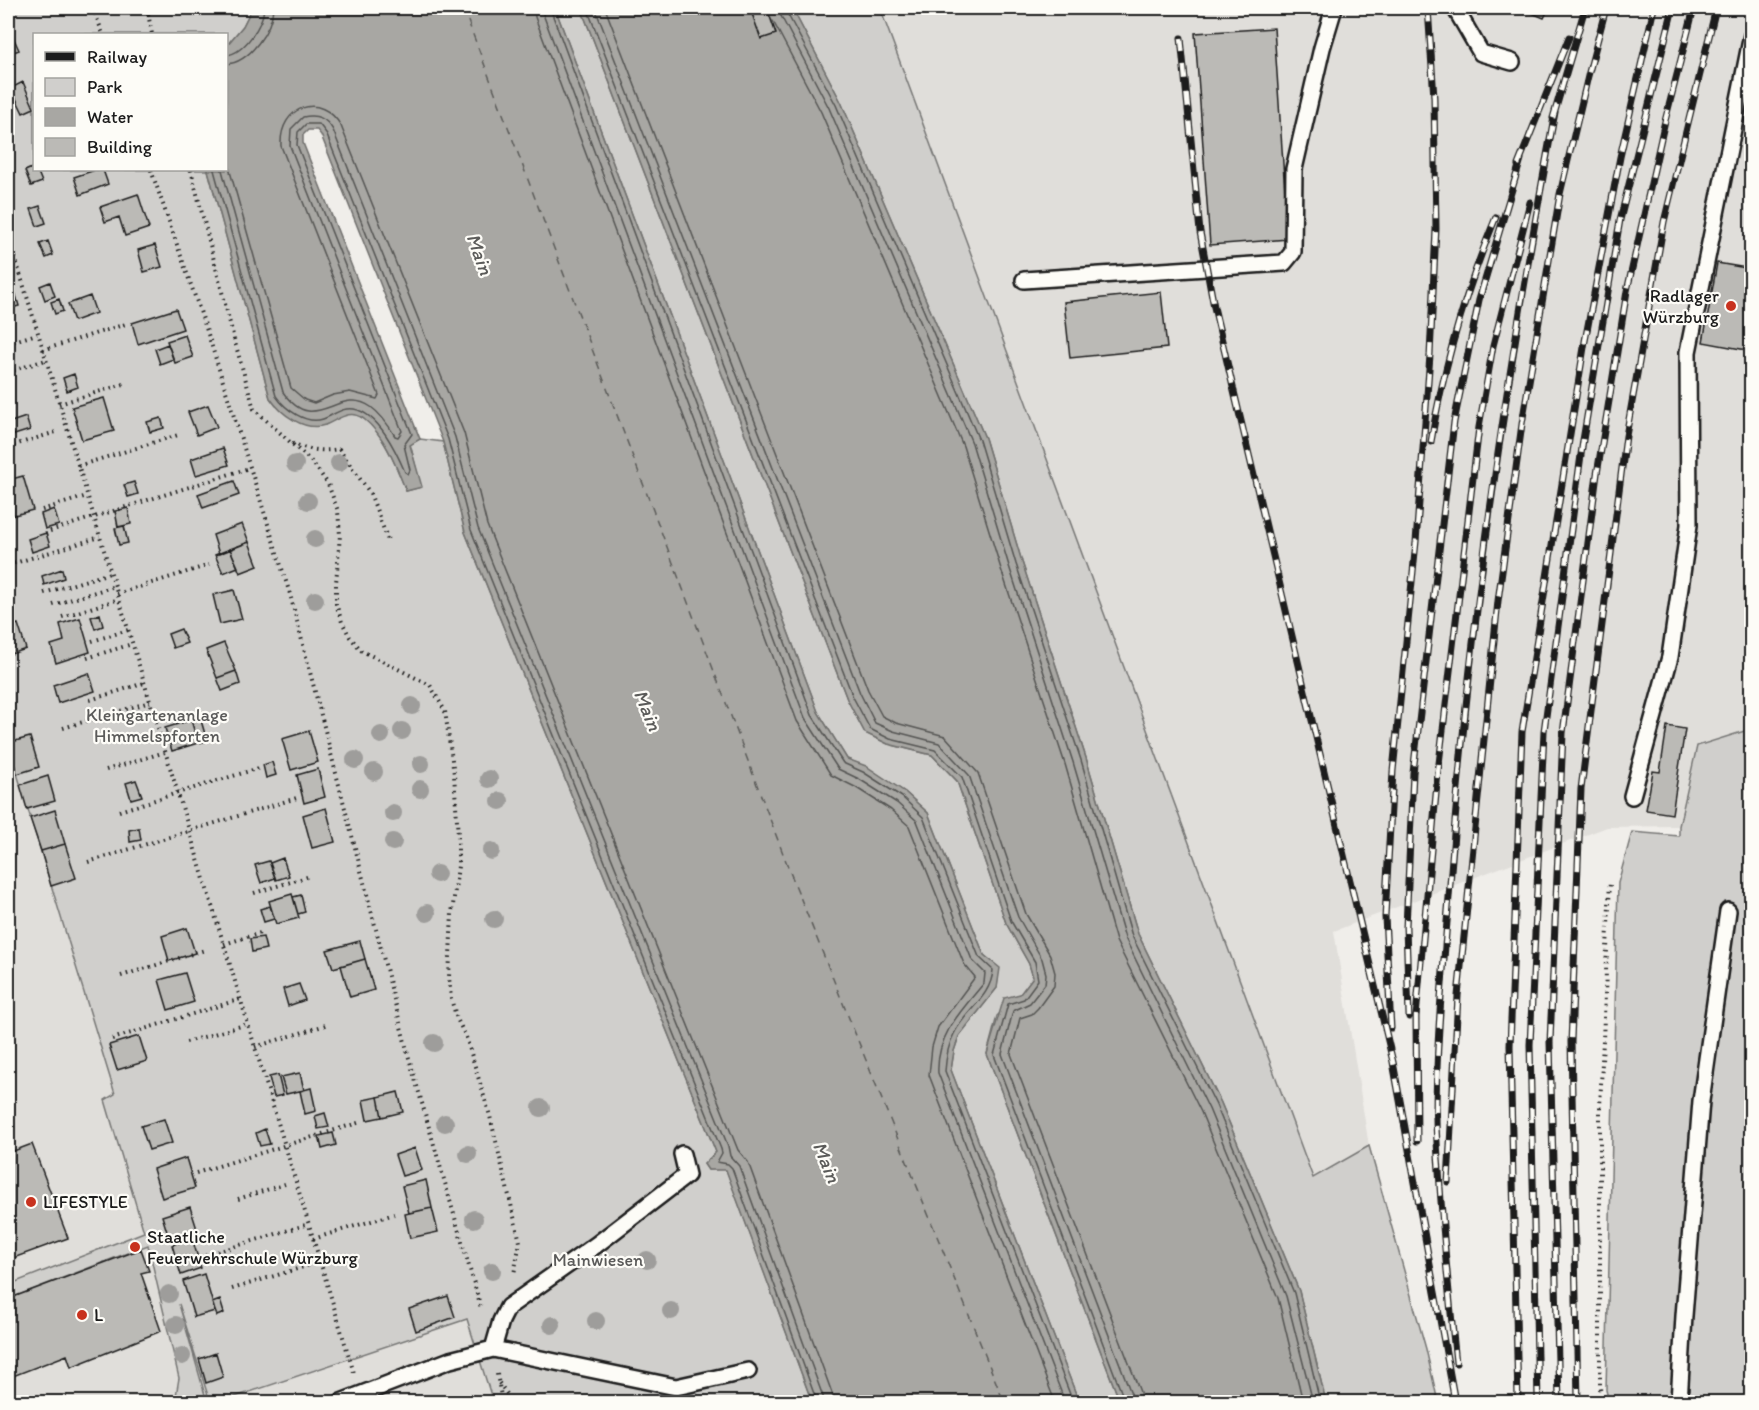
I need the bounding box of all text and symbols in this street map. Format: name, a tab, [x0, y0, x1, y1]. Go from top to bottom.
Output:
legend	[33, 33, 228, 171]
text: Railway	[87, 46, 148, 68]
text: Park	[87, 76, 122, 98]
text: Water	[87, 106, 133, 128]
text: Building	[87, 136, 153, 158]
water label: Main	[461, 230, 499, 279]
place label: Radlager Würzburg	[1643, 285, 1720, 328]
marker: Radlager Würzburg	[1724, 299, 1738, 313]
water label: Main	[629, 686, 667, 735]
park label: Kleingartenanlage Himmelspforten	[86, 704, 228, 747]
water label: Main	[808, 1138, 846, 1187]
place label: LIFESTYLE	[43, 1191, 128, 1213]
marker: LIFESTYLE	[24, 1195, 38, 1209]
place label: Staatliche Feuerwehrschule Würzburg	[147, 1226, 359, 1269]
marker: Staatliche Feuerwehrschule Würzburg	[128, 1240, 142, 1254]
park label: Mainwiesen	[553, 1249, 643, 1271]
place label: L	[94, 1304, 103, 1326]
marker: L	[75, 1308, 89, 1322]

